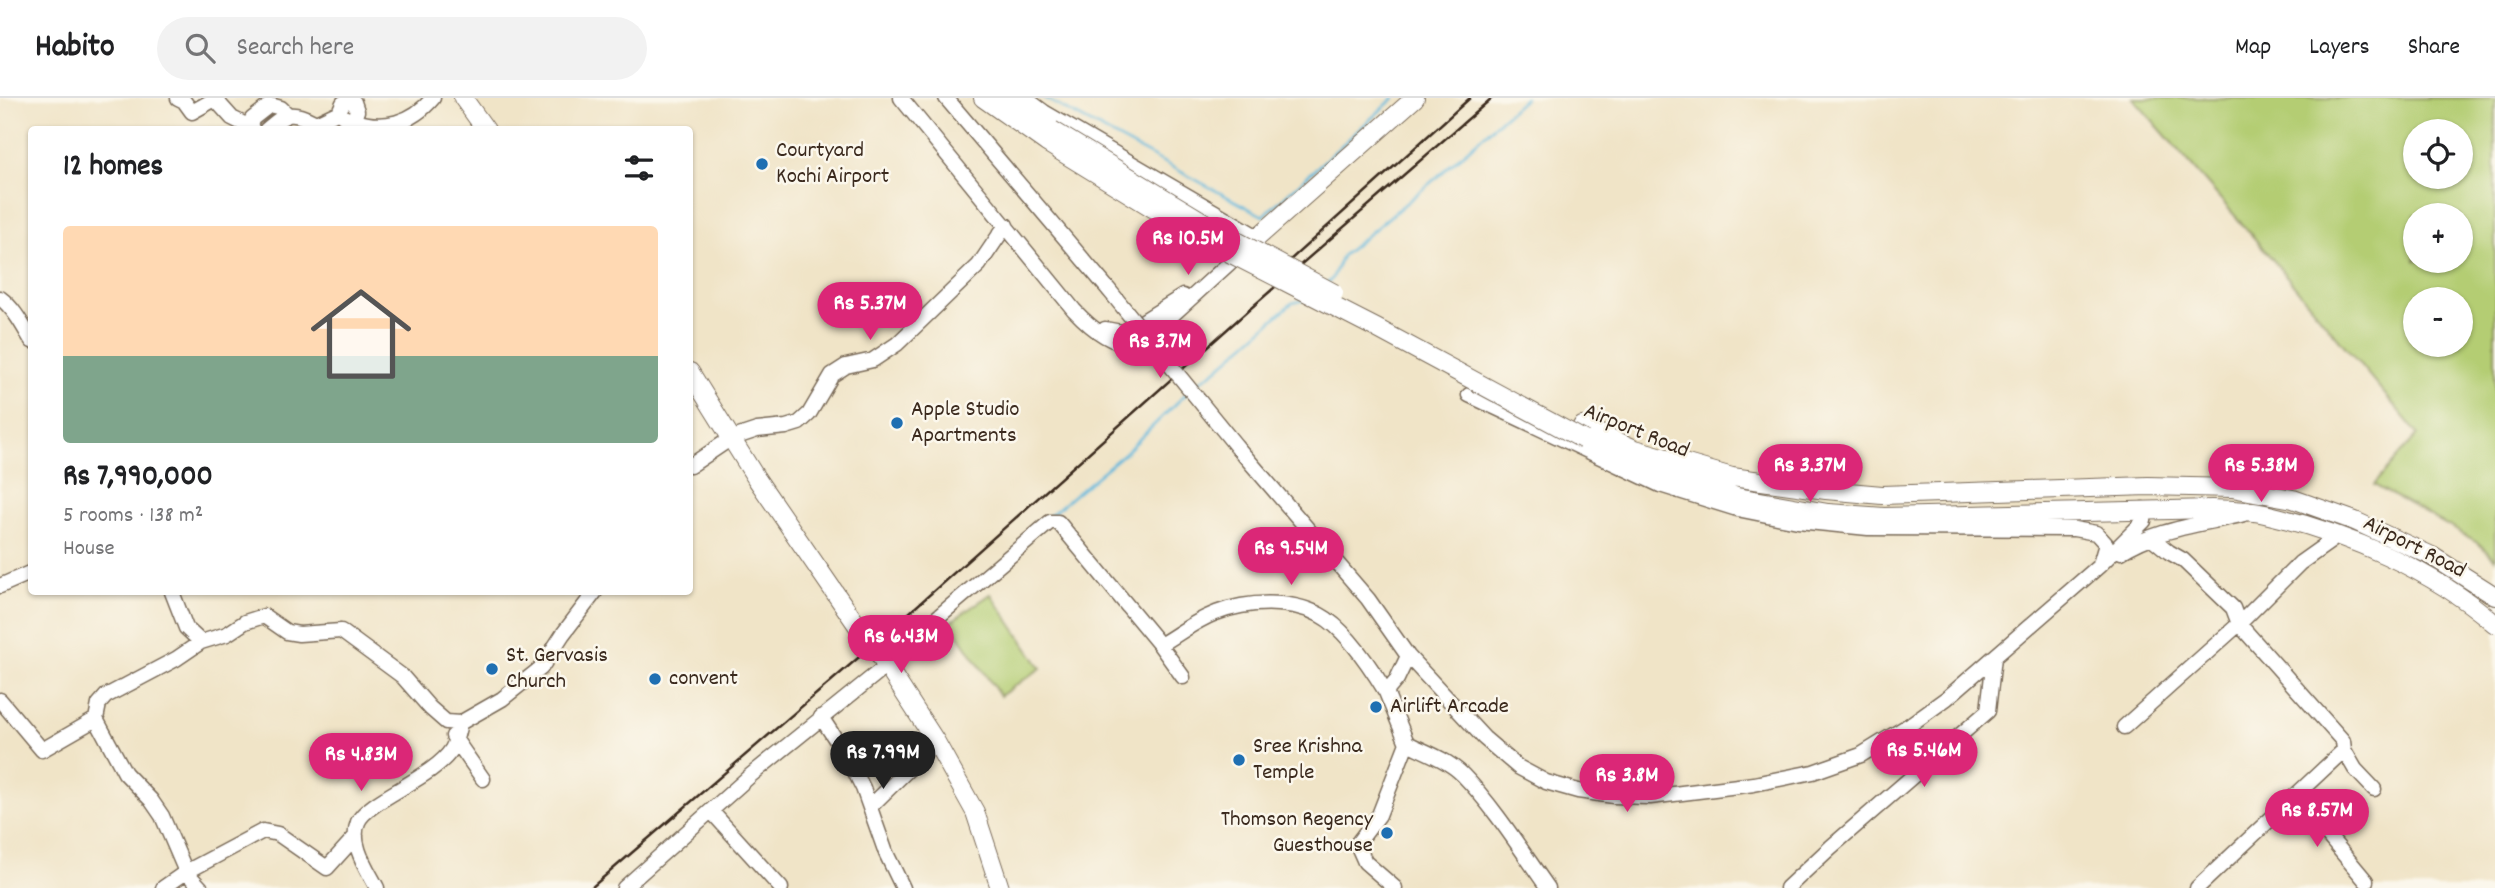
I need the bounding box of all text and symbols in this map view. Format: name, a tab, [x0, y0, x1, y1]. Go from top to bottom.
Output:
search box	[157, 17, 647, 80]
text: Habito	[35, 25, 115, 72]
icon: search	[181, 29, 219, 67]
text: Search here	[237, 30, 354, 67]
text: Map	[2235, 31, 2271, 65]
text: Layers	[2309, 31, 2370, 65]
text: Share	[2408, 31, 2460, 65]
map controls	[2403, 119, 2473, 357]
button: locate	[2403, 119, 2473, 189]
place label: Courtyard Kochi Airport	[776, 135, 889, 194]
text: 12 homes	[63, 147, 163, 190]
icon: filters	[620, 149, 658, 187]
marker: Courtyard Kochi Airport	[754, 156, 770, 172]
button: +	[2403, 203, 2473, 273]
pin: Rs 10.5M	[1116, 218, 1260, 277]
text: Rs 10.5M	[1152, 223, 1224, 256]
icon: home	[298, 271, 424, 397]
pin: Rs 5.37M	[798, 282, 942, 342]
button: −	[2403, 287, 2473, 357]
text: Rs 5.37M	[833, 288, 907, 321]
pin: Rs 3.7M	[1095, 320, 1225, 380]
text: Rs 3.7M	[1129, 326, 1191, 359]
place label: Apple Studio Apartments	[911, 394, 1019, 453]
street label: Airport Road	[1578, 396, 1694, 468]
marker: Apple Studio Apartments	[889, 415, 905, 431]
pin: Rs 3.37M	[1738, 444, 1882, 504]
pin: Rs 5.38M	[2189, 444, 2333, 504]
text: Rs 3.37M	[1774, 450, 1846, 483]
text: Rs 5.38M	[2224, 450, 2298, 483]
text: Rs 7,990,000	[63, 457, 213, 500]
text: 5 rooms · 138 m²	[63, 500, 203, 533]
street label: Airport Road	[2357, 508, 2471, 588]
pin: Rs 9.54M	[1219, 528, 1363, 587]
text: House	[63, 533, 115, 566]
text: Rs 9.54M	[1254, 533, 1328, 566]
pin: Rs 6.43M	[829, 616, 973, 675]
text: Rs 6.43M	[864, 621, 938, 654]
place label: St. Gervasis Church	[506, 640, 608, 699]
marker: St. Gervasis Church	[484, 661, 500, 677]
place label: convent	[669, 663, 738, 696]
marker: convent	[647, 671, 663, 687]
place label: Airlift Arcade	[1390, 691, 1509, 724]
marker: Airlift Arcade	[1368, 699, 1384, 715]
pin: Rs 5.46M	[1852, 730, 1996, 789]
place label: Sree Krishna Temple	[1253, 731, 1363, 790]
pin: Rs 7.99M	[811, 732, 955, 791]
pin: Rs 4.83M	[289, 734, 433, 793]
text: Rs 5.46M	[1887, 735, 1961, 768]
text: Rs 7.99M	[846, 737, 920, 770]
text: Rs 4.83M	[325, 739, 397, 772]
marker: Sree Krishna Temple	[1231, 752, 1247, 768]
pin: Rs 3.8M	[1562, 754, 1692, 814]
text: Rs 3.8M	[1596, 760, 1658, 793]
pin: Rs 8.57M	[2245, 790, 2389, 849]
text: Rs 8.57M	[2281, 795, 2353, 828]
place label: Thomson Regency Guesthouse	[1221, 804, 1374, 863]
marker: Thomson Regency Guesthouse	[1379, 825, 1395, 841]

